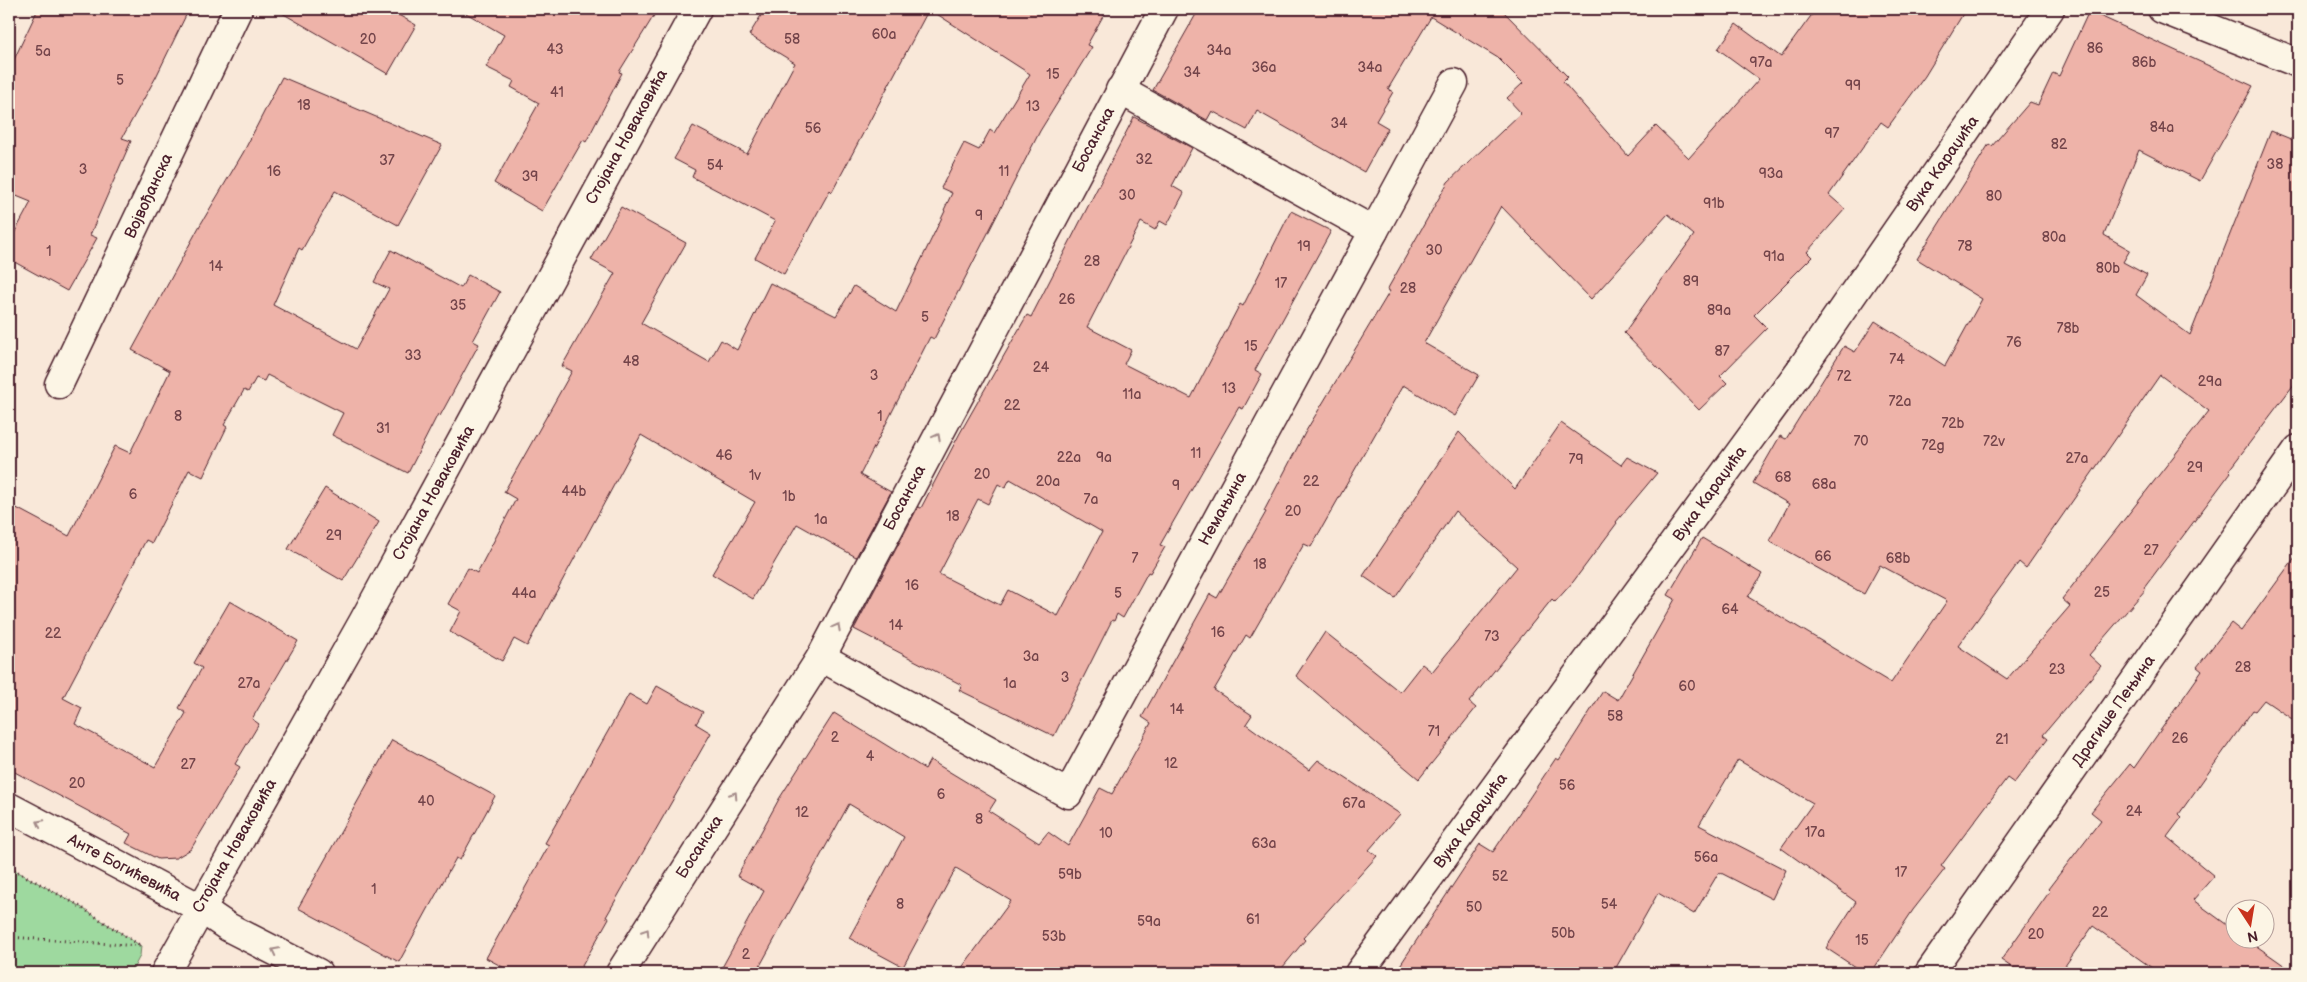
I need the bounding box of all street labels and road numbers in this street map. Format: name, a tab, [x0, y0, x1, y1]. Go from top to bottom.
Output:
street label: Стојана Новаковића	[582, 66, 672, 208]
street label: Босанска	[1069, 104, 1119, 176]
street label: Вука Караџића	[1903, 112, 1984, 216]
street label: Војвођанска	[121, 150, 177, 242]
street label: Стојана Новаковића	[389, 422, 479, 564]
street label: Вука Караџића	[1669, 442, 1751, 545]
street label: Босанска	[880, 462, 930, 534]
street label: Немањина	[1195, 469, 1251, 549]
street label: Драгише Пењина	[2069, 651, 2160, 770]
street label: Вука Караџића	[1430, 769, 1512, 872]
street label: Стојана Новаковића	[189, 775, 281, 916]
street label: Босанска	[673, 811, 728, 882]
street label: Анте Богићевића	[63, 830, 184, 906]

